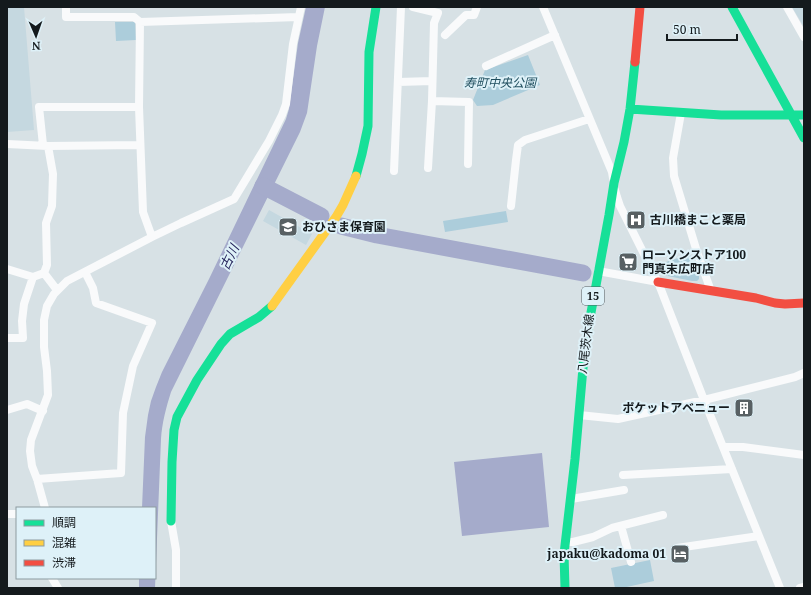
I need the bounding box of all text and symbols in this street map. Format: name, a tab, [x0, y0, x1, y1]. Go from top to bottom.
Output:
north arrow	[16, 16, 56, 56]
scale bar	[667, 16, 737, 42]
text: 50 m	[673, 21, 701, 38]
text: N	[31, 39, 41, 54]
park label: 寿町中央公園	[464, 74, 538, 91]
hospital icon: 古川橋まこと薬局	[625, 209, 647, 231]
place label: 古川橋まこと薬局	[650, 211, 746, 228]
school or university icon: おひさま保育園	[277, 216, 299, 238]
place label: おひさま保育園	[302, 218, 386, 235]
water label: 古川	[215, 240, 244, 273]
place label: ローソンストア100 門真末広町店	[642, 246, 746, 277]
supermarket icon: ローソンストア100 門真末広町店	[617, 251, 639, 273]
road number: 15	[582, 287, 604, 305]
street label: 八尾茨木線	[573, 313, 598, 375]
building icon: ポケットアベニュー	[733, 397, 755, 419]
place label: ポケットアベニュー	[622, 399, 730, 416]
legend	[16, 507, 156, 579]
text: 順調	[52, 514, 76, 531]
text: 混雑	[52, 534, 76, 551]
hotel icon: japaku@kadoma 01	[669, 543, 691, 565]
place label: japaku@kadoma 01	[546, 545, 666, 562]
text: 渋滞	[52, 554, 76, 571]

